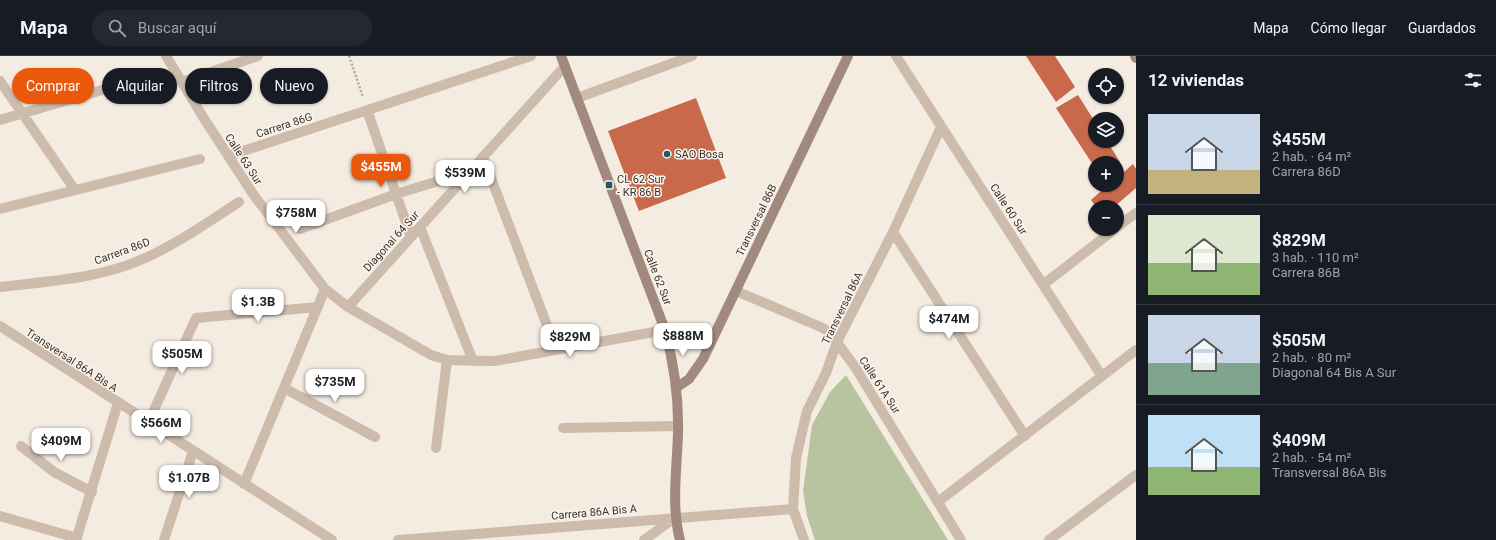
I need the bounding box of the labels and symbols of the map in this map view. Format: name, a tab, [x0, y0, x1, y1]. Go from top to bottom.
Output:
street label: Carrera 86G	[254, 110, 314, 141]
street label: Calle 63 Sur	[222, 131, 265, 188]
place label: SAO Bosa	[675, 148, 724, 161]
marker: SAO Bosa	[662, 149, 672, 159]
pin: $455M	[353, 154, 409, 188]
pin: $539M	[437, 160, 493, 194]
place label: CL 62 Sur - KR 86 B	[617, 173, 665, 199]
marker: CL 62 Sur - KR 86 B	[604, 180, 614, 190]
street label: Calle 60 Sur	[987, 181, 1030, 238]
street label: Transversal 86B	[733, 182, 780, 258]
pin: $758M	[268, 200, 324, 234]
street label: Diagonal 64 Sur	[361, 208, 422, 274]
street label: Carrera 86D	[93, 235, 152, 268]
street label: Calle 62 Sur	[641, 248, 674, 307]
street label: Transversal 86A	[819, 269, 866, 347]
pin: $1.3B	[230, 289, 286, 323]
pin: $474M	[921, 306, 977, 340]
pin: $888M	[655, 323, 711, 357]
pin: $829M	[542, 324, 598, 358]
street label: Transversal 86A Bis A	[23, 326, 121, 395]
pin: $505M	[154, 341, 210, 375]
street label: Calle 61A Sur	[856, 354, 903, 417]
pin: $735M	[307, 369, 363, 403]
pin: $566M	[133, 410, 189, 444]
pin: $409M	[33, 428, 89, 462]
pin: $1.07B	[156, 465, 222, 499]
street label: Carrera 86A Bis A	[551, 502, 638, 523]

